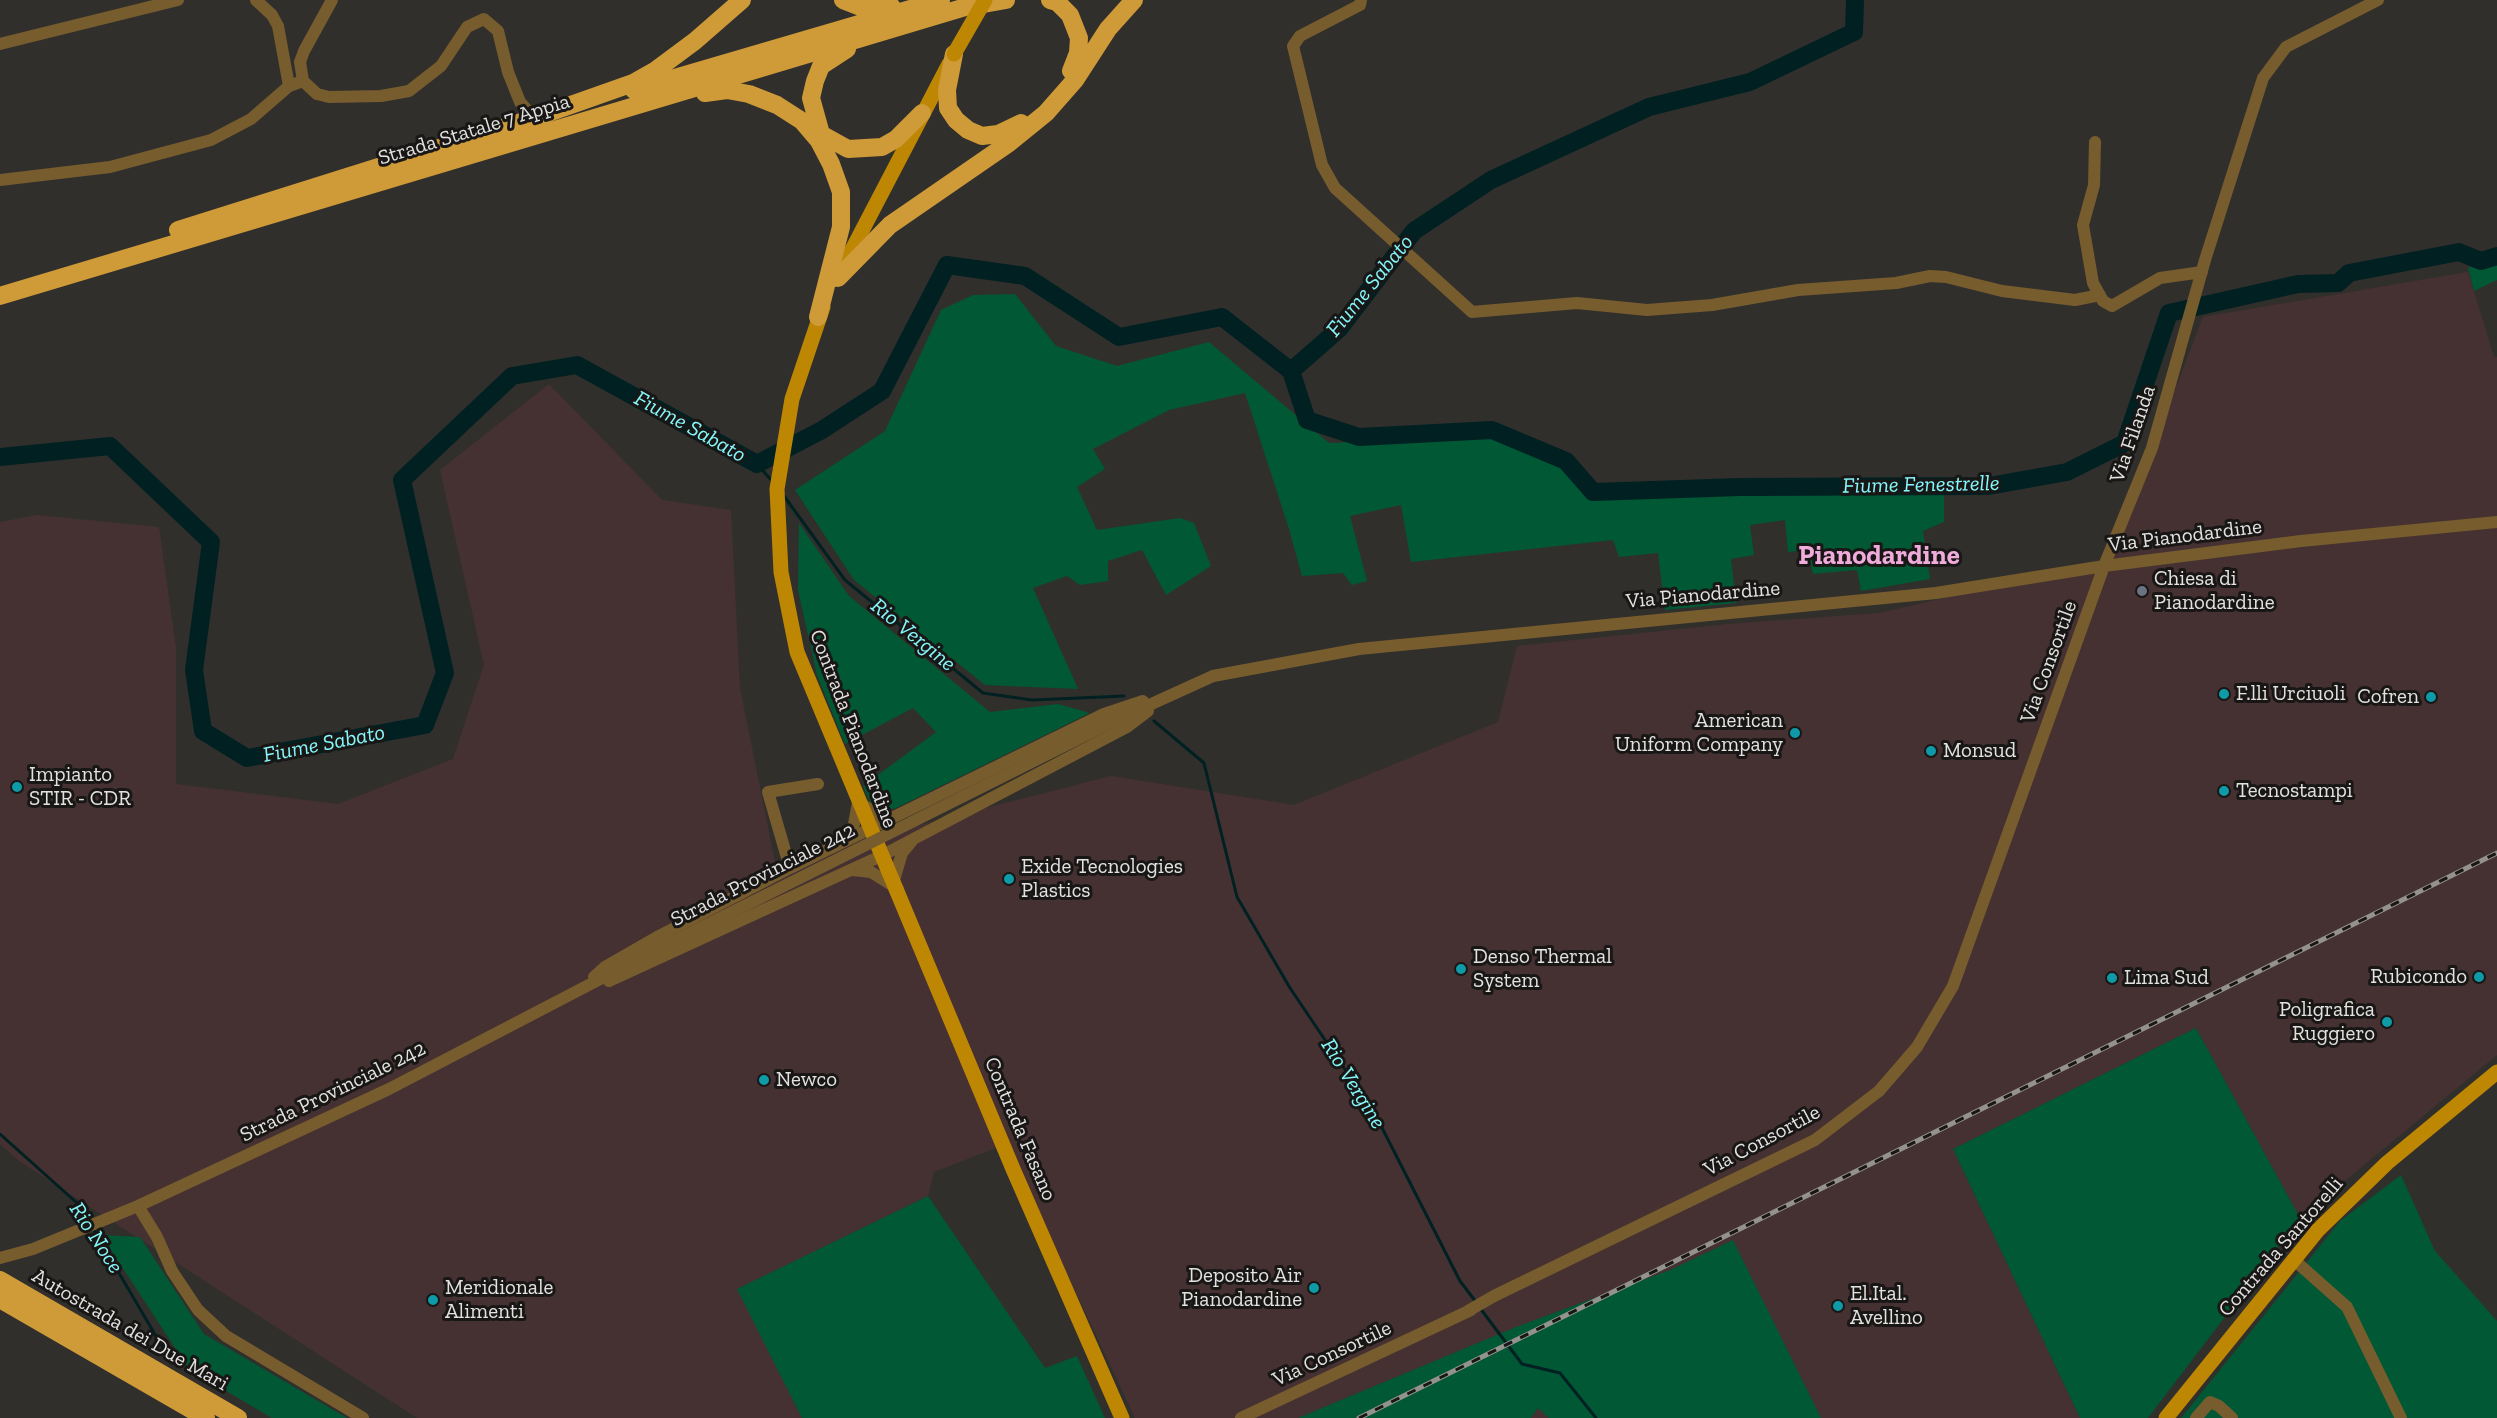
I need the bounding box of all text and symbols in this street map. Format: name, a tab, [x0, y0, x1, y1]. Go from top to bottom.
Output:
street label: Strada Statale 7 Appia	[375, 89, 573, 171]
water label: Fiume Sabato	[1321, 230, 1419, 342]
street label: Via Filanda	[2105, 382, 2161, 486]
water label: Fiume Sabato	[629, 385, 751, 469]
water label: Fiume Fenestrelle	[1842, 470, 2000, 500]
street label: Via Pianodardine	[2107, 514, 2263, 558]
district label: Pianodardine	[1798, 540, 1960, 572]
place label: Chiesa di Pianodardine	[2154, 566, 2275, 616]
street label: Via Pianodardine	[1625, 576, 1781, 614]
marker: Chiesa di Pianodardine	[2135, 584, 2149, 598]
water label: Rio Vergine	[865, 593, 961, 677]
street label: Via Consortile	[2015, 597, 2083, 727]
street label: Contrada Pianodardine	[804, 626, 902, 832]
place label: F.lli Urciuoli	[2236, 681, 2346, 707]
place label: Cofren	[2357, 684, 2419, 710]
marker: F.lli Urciuoli	[2217, 687, 2231, 701]
marker: Cofren	[2424, 690, 2438, 704]
place label: American Uniform Company	[1615, 708, 1783, 758]
water label: Fiume Sabato	[261, 719, 387, 769]
marker: American Uniform Company	[1788, 726, 1802, 740]
place label: Monsud	[1943, 738, 2016, 764]
marker: Monsud	[1924, 744, 1938, 758]
place label: Impianto STIR - CDR	[29, 762, 131, 812]
place label: Tecnostampi	[2236, 778, 2353, 804]
marker: Impianto STIR - CDR	[10, 780, 24, 794]
marker: Tecnostampi	[2217, 784, 2231, 798]
street label: Strada Provinciale 242	[667, 818, 859, 932]
place label: Exide Tecnologies Plastics	[1021, 854, 1183, 904]
marker: Exide Tecnologies Plastics	[1002, 872, 1016, 886]
place label: Denso Thermal System	[1473, 944, 1612, 994]
marker: Denso Thermal System	[1454, 962, 1468, 976]
place label: Rubicondo	[2370, 964, 2467, 990]
place label: Lima Sud	[2124, 965, 2209, 991]
marker: Rubicondo	[2472, 970, 2486, 984]
marker: Lima Sud	[2105, 971, 2119, 985]
place label: Poligrafica Ruggiero	[2279, 997, 2375, 1047]
marker: Poligrafica Ruggiero	[2380, 1015, 2394, 1029]
water label: Rio Vergine	[1315, 1034, 1391, 1134]
street label: Strada Provinciale 242	[236, 1036, 430, 1148]
street label: Contrada Fasano	[978, 1054, 1062, 1204]
place label: Newco	[776, 1067, 837, 1093]
marker: Newco	[757, 1073, 771, 1087]
street label: Via Consortile	[1699, 1100, 1825, 1182]
street label: Contrada Santorelli	[2213, 1172, 2349, 1322]
water label: Rio Noce	[63, 1198, 129, 1278]
street label: Autostrada dei Due Mari	[27, 1263, 233, 1397]
place label: Deposito Air Pianodardine	[1181, 1263, 1302, 1313]
place label: Meridionale Alimenti	[445, 1275, 553, 1325]
marker: Deposito Air Pianodardine	[1307, 1281, 1321, 1295]
place label: El.Ital. Avellino	[1850, 1281, 1923, 1331]
marker: Meridionale Alimenti	[426, 1293, 440, 1307]
marker: El.Ital. Avellino	[1831, 1299, 1845, 1313]
street label: Via Consortile	[1269, 1315, 1395, 1393]

